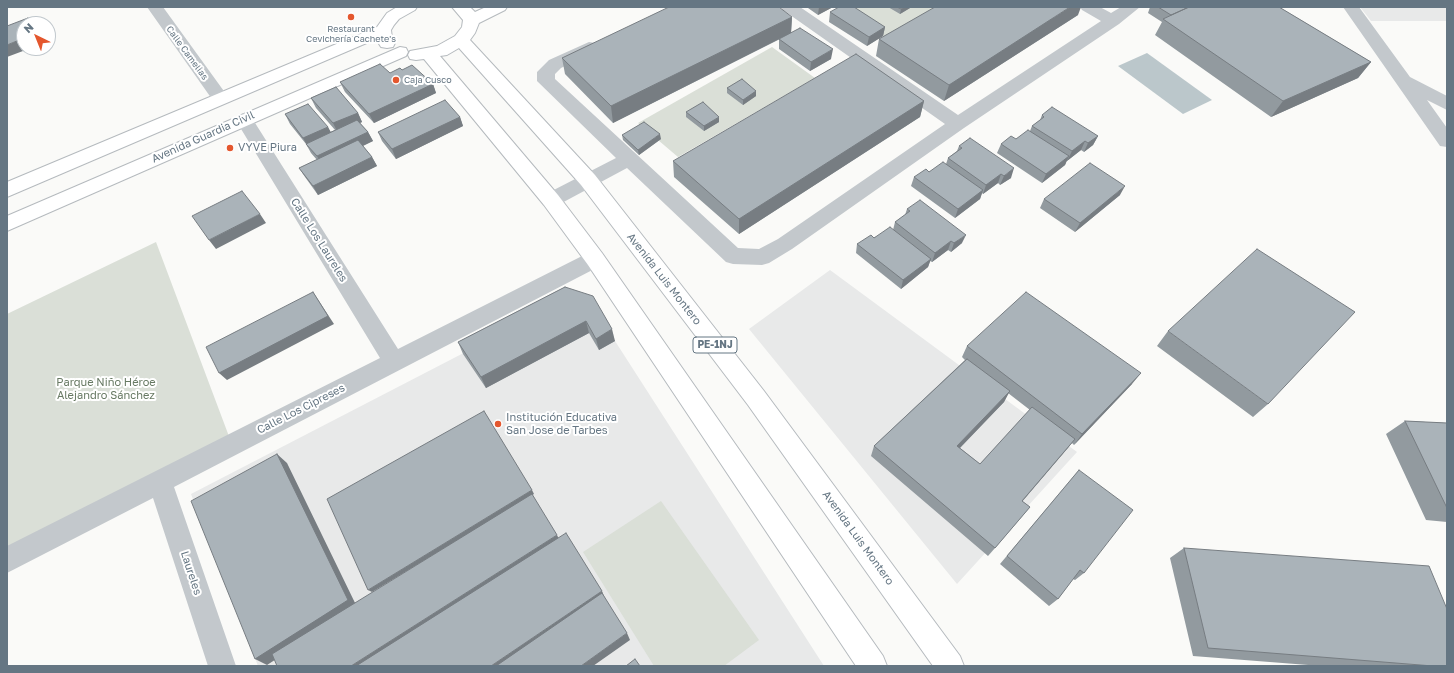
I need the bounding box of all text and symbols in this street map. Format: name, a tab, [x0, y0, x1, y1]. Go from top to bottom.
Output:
marker: Restaurant Cevichería Cachete's	[346, 12, 356, 22]
north arrow	[16, 16, 56, 56]
text: N	[21, 20, 36, 35]
street label: Calle Camelias	[164, 24, 210, 82]
place label: Restaurant Cevichería Cachete's	[306, 24, 396, 45]
marker: Caja Cusco	[391, 75, 401, 85]
place label: Caja Cusco	[404, 75, 452, 85]
street label: Avenida Guardia Civil	[150, 108, 256, 166]
place label: VYVE Piura	[238, 141, 297, 155]
marker: VYVE Piura	[225, 143, 235, 153]
street label: Calle Los Laureles	[288, 196, 350, 284]
street label: Avenida Luis Montero	[624, 230, 704, 328]
road number: PE-1NJ	[693, 337, 737, 353]
park label: Parque Niño Héroe Alejandro Sánchez	[56, 376, 156, 402]
street label: Calle Los Cipreses	[255, 381, 347, 437]
place label: Institución Educativa San Jose de Tarbes	[506, 411, 617, 437]
marker: Institución Educativa San Jose de Tarbes	[493, 419, 503, 429]
street label: Avenida Luis Montero	[819, 488, 897, 588]
street label: Laureles	[178, 549, 204, 597]

